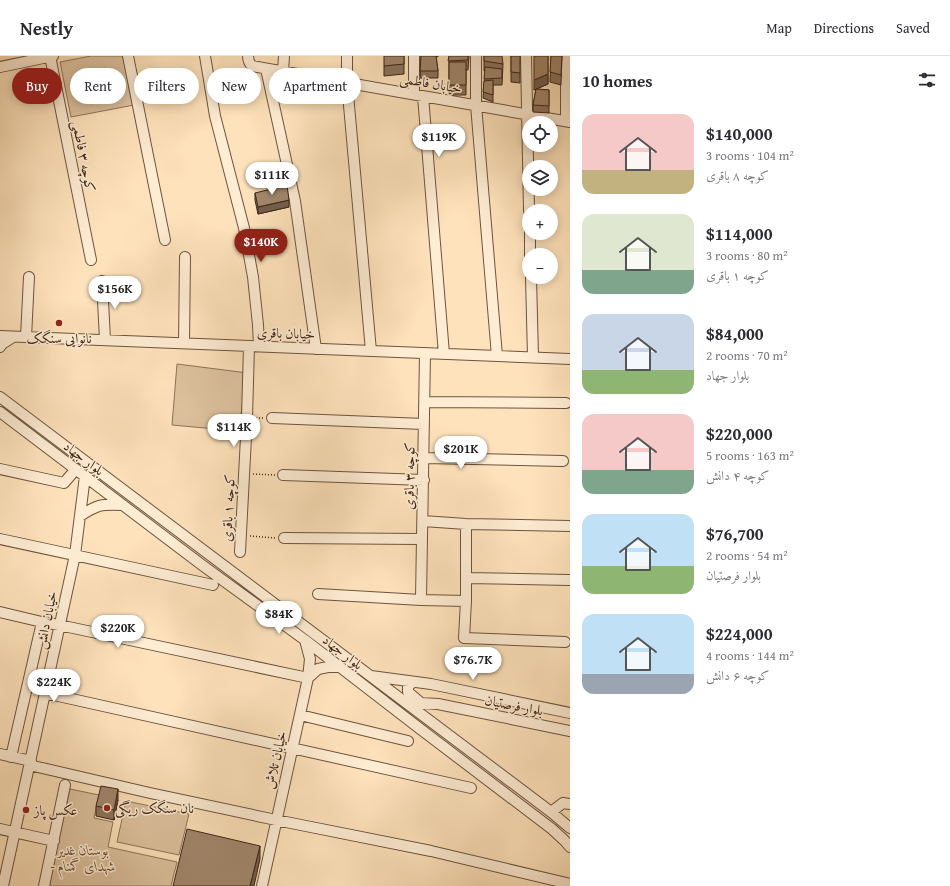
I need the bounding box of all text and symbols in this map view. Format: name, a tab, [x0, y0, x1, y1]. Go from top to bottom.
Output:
text: Nestly	[20, 14, 73, 42]
text: Map	[766, 18, 792, 38]
text: Directions	[814, 18, 874, 38]
text: Saved	[896, 18, 930, 38]
chip: Buy	[12, 68, 62, 104]
chip: Rent	[70, 68, 126, 104]
chip: Filters	[134, 68, 199, 104]
chip: New	[207, 68, 261, 104]
chip: Apartment	[269, 68, 361, 104]
street label: خیابان فاطمی	[398, 68, 464, 98]
text: 10 homes	[582, 68, 653, 93]
icon: filters	[916, 69, 938, 91]
map controls	[522, 116, 558, 284]
button: locate	[522, 116, 558, 152]
street label: کوچه ۳ فاطمی	[67, 119, 101, 193]
text: $140,000	[706, 121, 772, 146]
pin: $119K	[411, 124, 467, 158]
text: $119K	[421, 127, 457, 146]
icon: home	[614, 130, 662, 178]
text: 3 rooms · 104 m²	[706, 146, 794, 165]
button: layers	[522, 160, 558, 196]
pin: $111K	[244, 162, 300, 196]
text: $111K	[254, 165, 290, 184]
text: کوچه ۸ باقری	[706, 166, 769, 185]
button: +	[522, 204, 558, 240]
text: $114,000	[706, 221, 772, 246]
pin: $140K	[233, 229, 289, 263]
icon: home	[614, 230, 662, 278]
text: $140K	[243, 232, 279, 251]
text: 3 rooms · 80 m²	[706, 246, 788, 265]
button: −	[522, 248, 558, 284]
text: کوچه ۱ باقری	[706, 266, 769, 285]
pin: $156K	[87, 276, 143, 310]
text: $156K	[97, 279, 133, 298]
marker: نانوایی سنگک	[54, 318, 64, 328]
text: $84,000	[706, 321, 764, 346]
street label: خیابان باقری	[257, 322, 315, 344]
place label: نانوایی سنگک	[26, 328, 92, 348]
icon: home	[614, 330, 662, 378]
text: 2 rooms · 70 m²	[706, 346, 788, 365]
text: بلوار جهاد	[706, 366, 749, 385]
pin: $114K	[206, 414, 262, 448]
text: $114K	[216, 417, 252, 436]
text: $220,000	[706, 421, 772, 446]
icon: home	[614, 430, 662, 478]
street label: بلوار جهاد	[59, 436, 109, 480]
pin: $201K	[433, 436, 489, 470]
text: $201K	[443, 439, 479, 458]
street label: کوچه ۳ باقری	[398, 442, 420, 510]
text: 5 rooms · 163 m²	[706, 446, 794, 465]
text: کوچه ۴ دانش	[706, 466, 769, 485]
street label: کوچه ۱ باقری	[216, 474, 240, 542]
text: $76,700	[706, 521, 764, 546]
icon: home	[614, 530, 662, 578]
text: 2 rooms · 54 m²	[706, 546, 788, 565]
text: بلوار فرصتیان	[706, 566, 761, 585]
street label: خیابان دانش	[30, 589, 62, 651]
pin: $84K	[255, 601, 303, 635]
text: $84K	[265, 604, 293, 623]
pin: $220K	[90, 615, 146, 649]
text: $220K	[100, 618, 136, 637]
text: $224,000	[706, 621, 772, 646]
street label: بلوار جهاد	[319, 630, 368, 674]
icon: home	[614, 630, 662, 678]
text: 4 rooms · 144 m²	[706, 646, 794, 665]
pin: $76.7K	[440, 647, 506, 681]
text: $76.7K	[454, 650, 492, 669]
text: کوچه ۶ دانش	[706, 666, 769, 685]
pin: $224K	[26, 669, 82, 703]
text: $224K	[36, 672, 72, 691]
street label: بلوار فرصتیان	[483, 690, 545, 721]
street label: خیابان تلاش	[259, 729, 291, 791]
place label: نان سنگک ریگی	[115, 798, 194, 818]
place label: عکس پاز	[32, 800, 77, 821]
marker: نان سنگک ریگی	[102, 803, 112, 813]
marker: عکس پاز	[21, 805, 31, 815]
park label: بوستان غدیر - شهدای گمنام	[50, 840, 116, 879]

